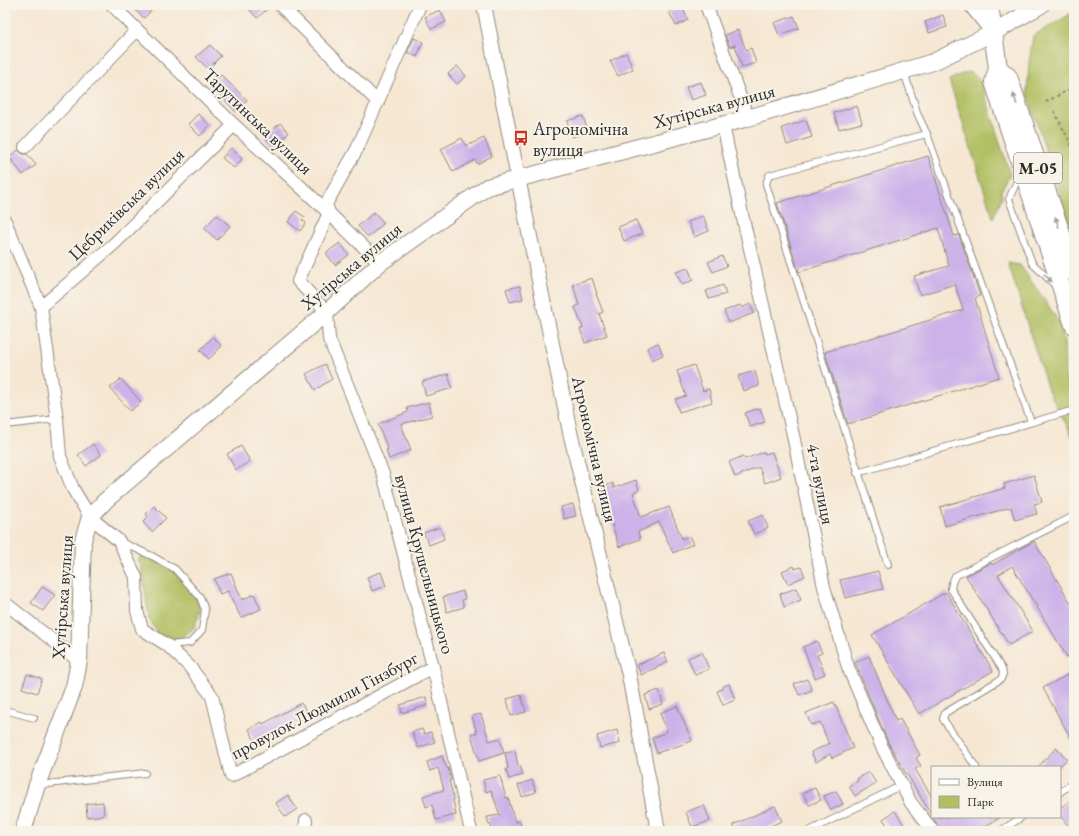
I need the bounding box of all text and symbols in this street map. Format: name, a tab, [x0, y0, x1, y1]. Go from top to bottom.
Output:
street label: Тарутинська вулиця	[198, 63, 318, 179]
street label: Хутірська вулиця	[650, 79, 777, 134]
one-way arrow	[1011, 92, 1017, 104]
place label: Агрономічна вулиця	[532, 117, 629, 161]
bus stop icon: Агрономічна вулиця	[512, 129, 530, 147]
street label: Цебриківська вулиця	[63, 143, 189, 265]
road number: М-05	[1014, 153, 1062, 183]
one-way arrow	[1054, 215, 1060, 227]
street label: Хутірська вулиця	[295, 217, 406, 316]
one-way arrow	[1043, 273, 1053, 283]
street label: Агрономічна вулиця	[567, 373, 623, 524]
street label: 4-та вулиця	[802, 442, 840, 526]
street label: вулиця Крушельницького	[390, 472, 460, 657]
street label: Хутірська вулиця	[46, 534, 78, 661]
street label: провулок Людмили Гінзбург	[227, 646, 422, 764]
legend	[931, 766, 1061, 818]
text: Вулиця	[967, 774, 1003, 790]
text: Парк	[967, 794, 994, 810]

